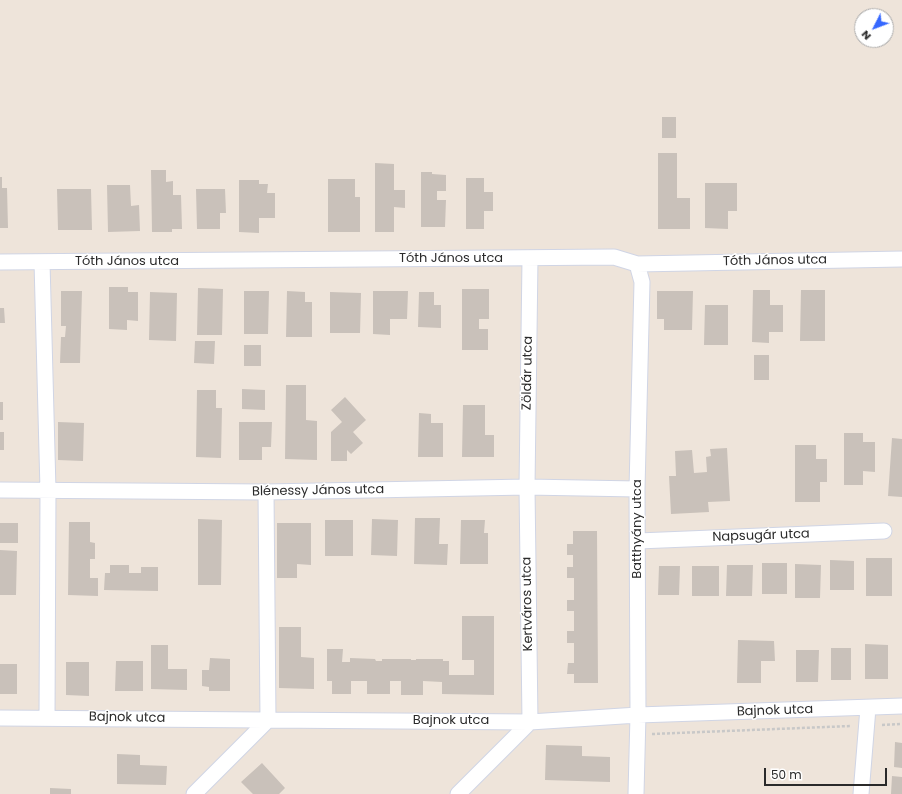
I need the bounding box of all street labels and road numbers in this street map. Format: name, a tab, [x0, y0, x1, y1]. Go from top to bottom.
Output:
street label: Tóth János utca	[399, 251, 503, 267]
street label: Tóth János utca	[723, 252, 827, 270]
street label: Tóth János utca	[75, 254, 179, 270]
street label: Zöldár utca	[520, 336, 536, 410]
street label: Batthyány utca	[630, 479, 646, 579]
street label: Blénessy János utca	[252, 482, 384, 500]
street label: Napsugár utca	[712, 527, 810, 545]
street label: Kertváros utca	[519, 557, 537, 651]
street label: Bajnok utca	[736, 702, 814, 720]
street label: Bajnok utca	[89, 710, 165, 726]
street label: Bajnok utca	[413, 713, 489, 729]

